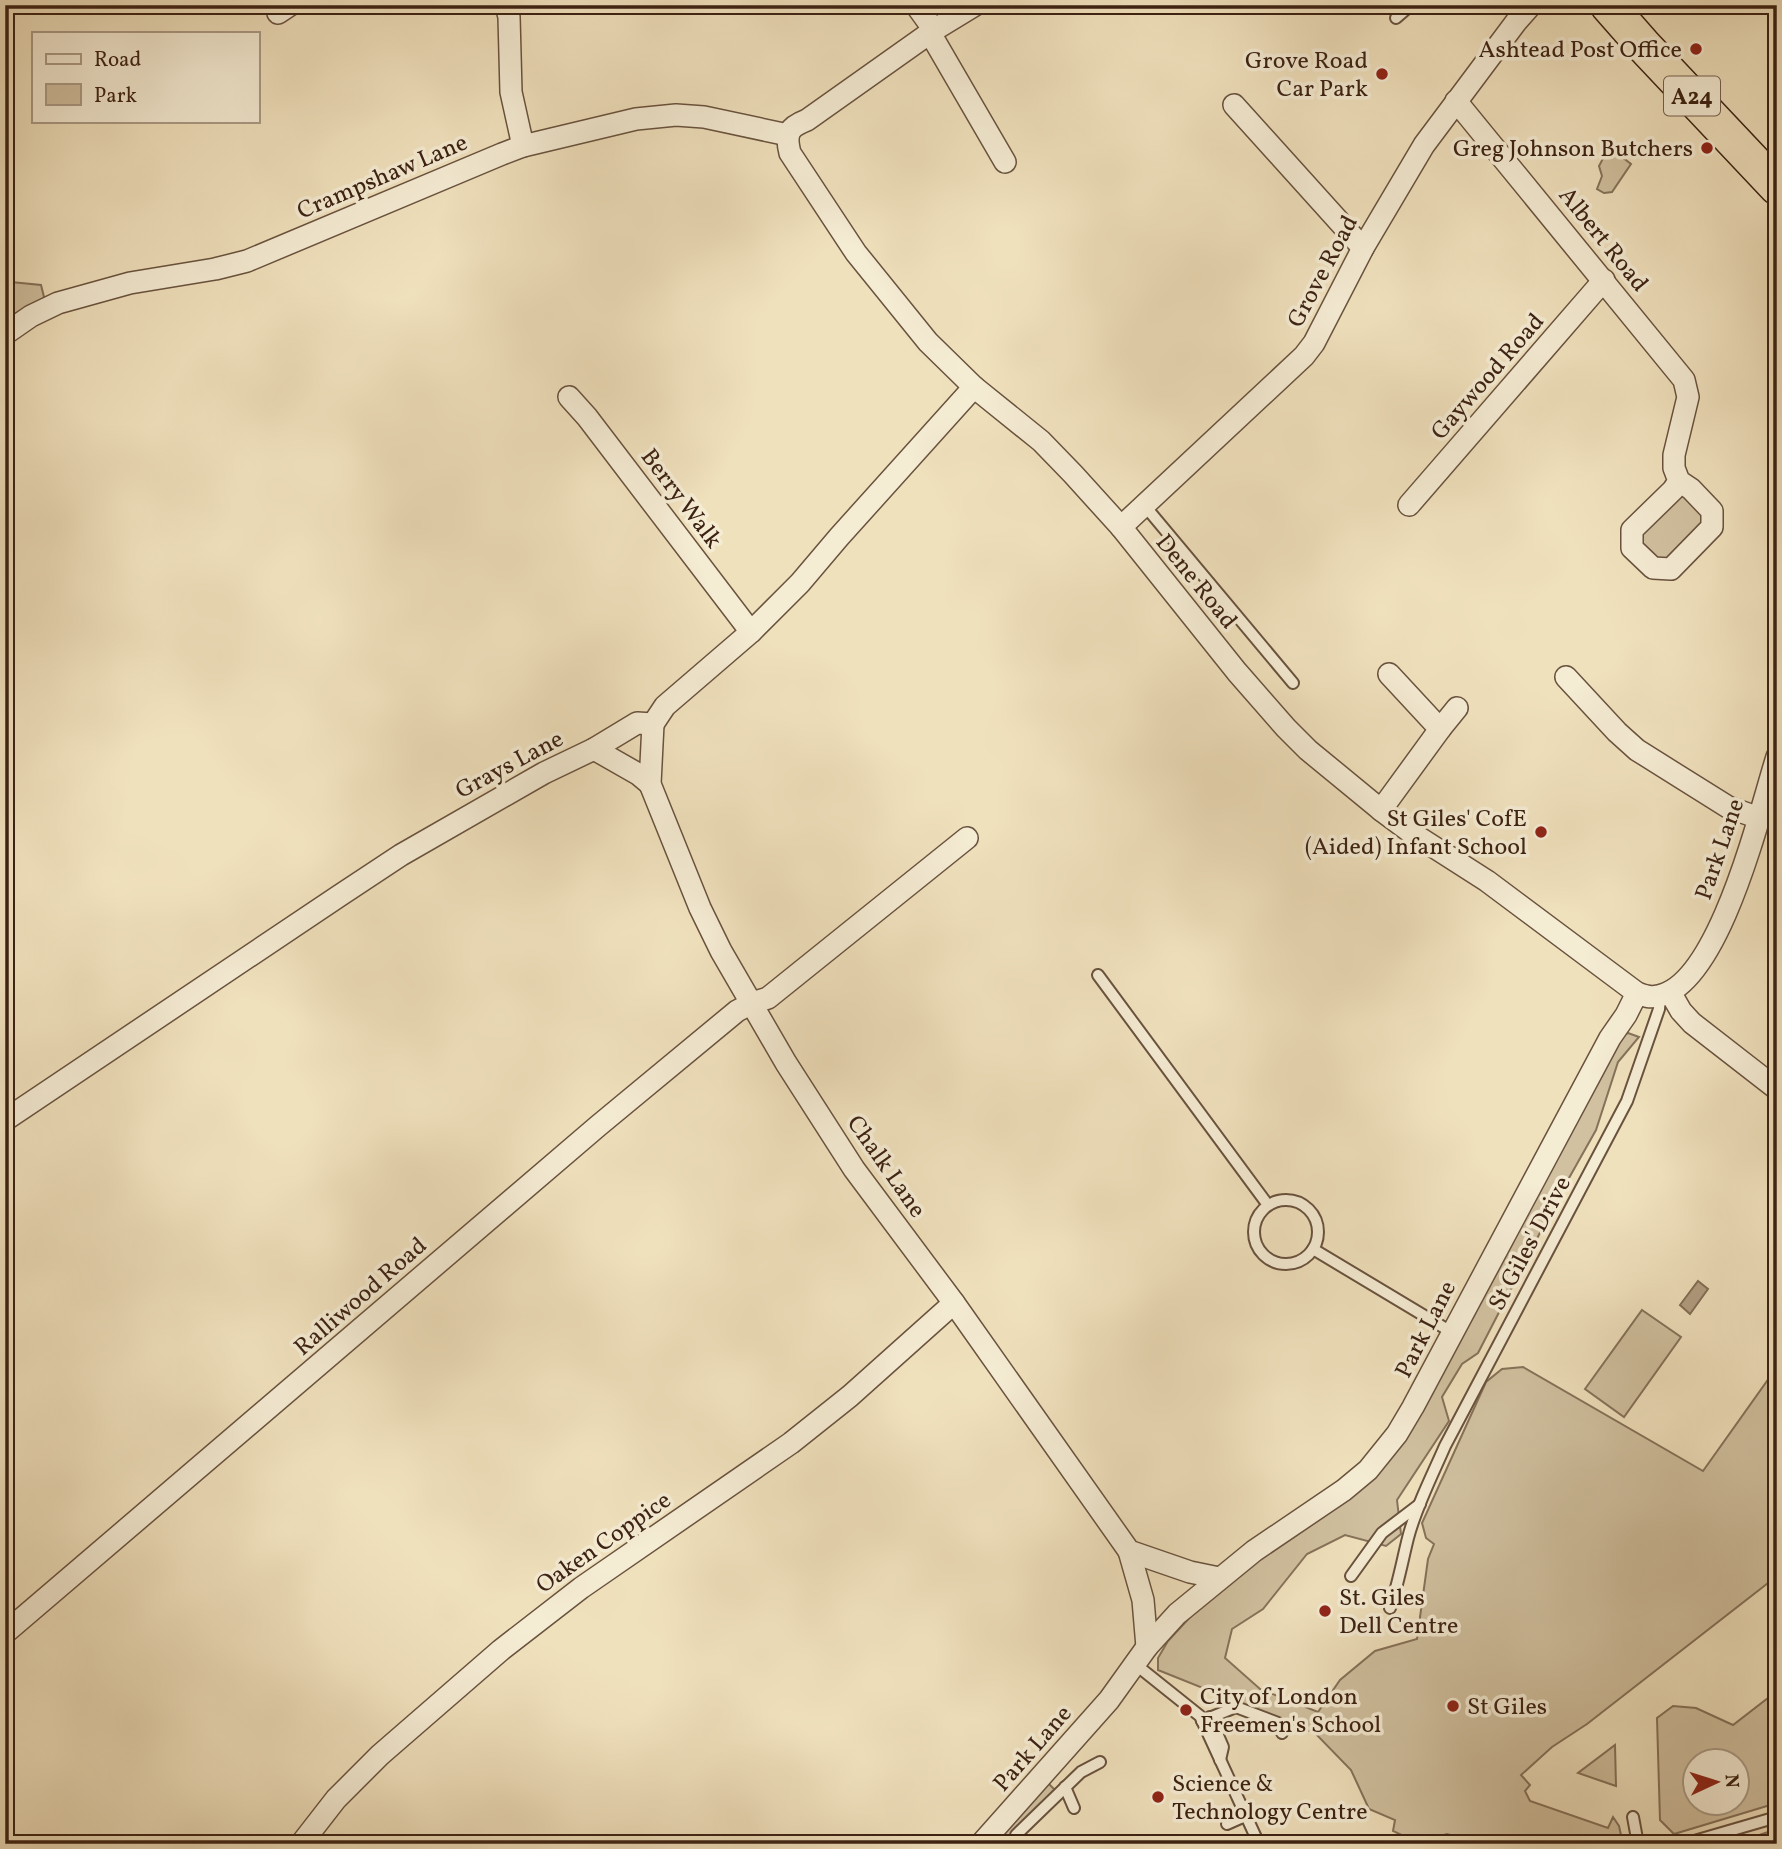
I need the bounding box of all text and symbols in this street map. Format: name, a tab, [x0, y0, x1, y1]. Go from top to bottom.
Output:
legend	[32, 32, 259, 122]
place label: Ashtead Post Office	[1479, 34, 1682, 68]
marker: Ashtead Post Office	[1688, 41, 1704, 57]
place label: Grove Road Car Park	[1245, 45, 1368, 107]
text: Road	[94, 46, 141, 75]
marker: Grove Road Car Park	[1374, 66, 1390, 82]
road number: A24	[1664, 76, 1720, 116]
text: Park	[94, 82, 137, 111]
street label: Crampshaw Lane	[292, 127, 473, 229]
place label: Greg Johnson Butchers	[1453, 133, 1693, 167]
marker: Greg Johnson Butchers	[1699, 140, 1715, 156]
street label: Albert Road	[1550, 181, 1655, 300]
street label: Grove Road	[1280, 210, 1368, 334]
street label: Gaywood Road	[1424, 306, 1553, 448]
street label: Berry Walk	[632, 442, 729, 556]
street label: Dene Road	[1146, 527, 1244, 637]
street label: Grays Lane	[450, 723, 570, 808]
street label: Park Lane	[1688, 795, 1754, 905]
place label: St Giles' CofE (Aided) Infant School	[1305, 803, 1527, 865]
marker: St Giles' CofE (Aided) Infant School	[1533, 824, 1549, 840]
street label: Chalk Lane	[838, 1109, 933, 1225]
street label: St Giles' Drive	[1481, 1171, 1580, 1317]
street label: Ralliwood Road	[287, 1230, 435, 1365]
street label: Park Lane	[1388, 1275, 1466, 1384]
street label: Oaken Coppice	[530, 1484, 679, 1603]
place label: St. Giles Dell Centre	[1339, 1582, 1458, 1644]
marker: St. Giles Dell Centre	[1317, 1603, 1333, 1619]
place label: City of London Freemen's School	[1200, 1681, 1381, 1743]
place label: St Giles	[1467, 1691, 1547, 1725]
marker: St Giles	[1445, 1698, 1461, 1714]
street label: Park Lane	[986, 1699, 1081, 1800]
marker: City of London Freemen's School	[1178, 1702, 1194, 1718]
north arrow	[1680, 1748, 1750, 1818]
place label: Science & Technology Centre	[1172, 1768, 1368, 1830]
text: N	[1718, 1773, 1744, 1789]
marker: Science & Technology Centre	[1150, 1789, 1166, 1805]

